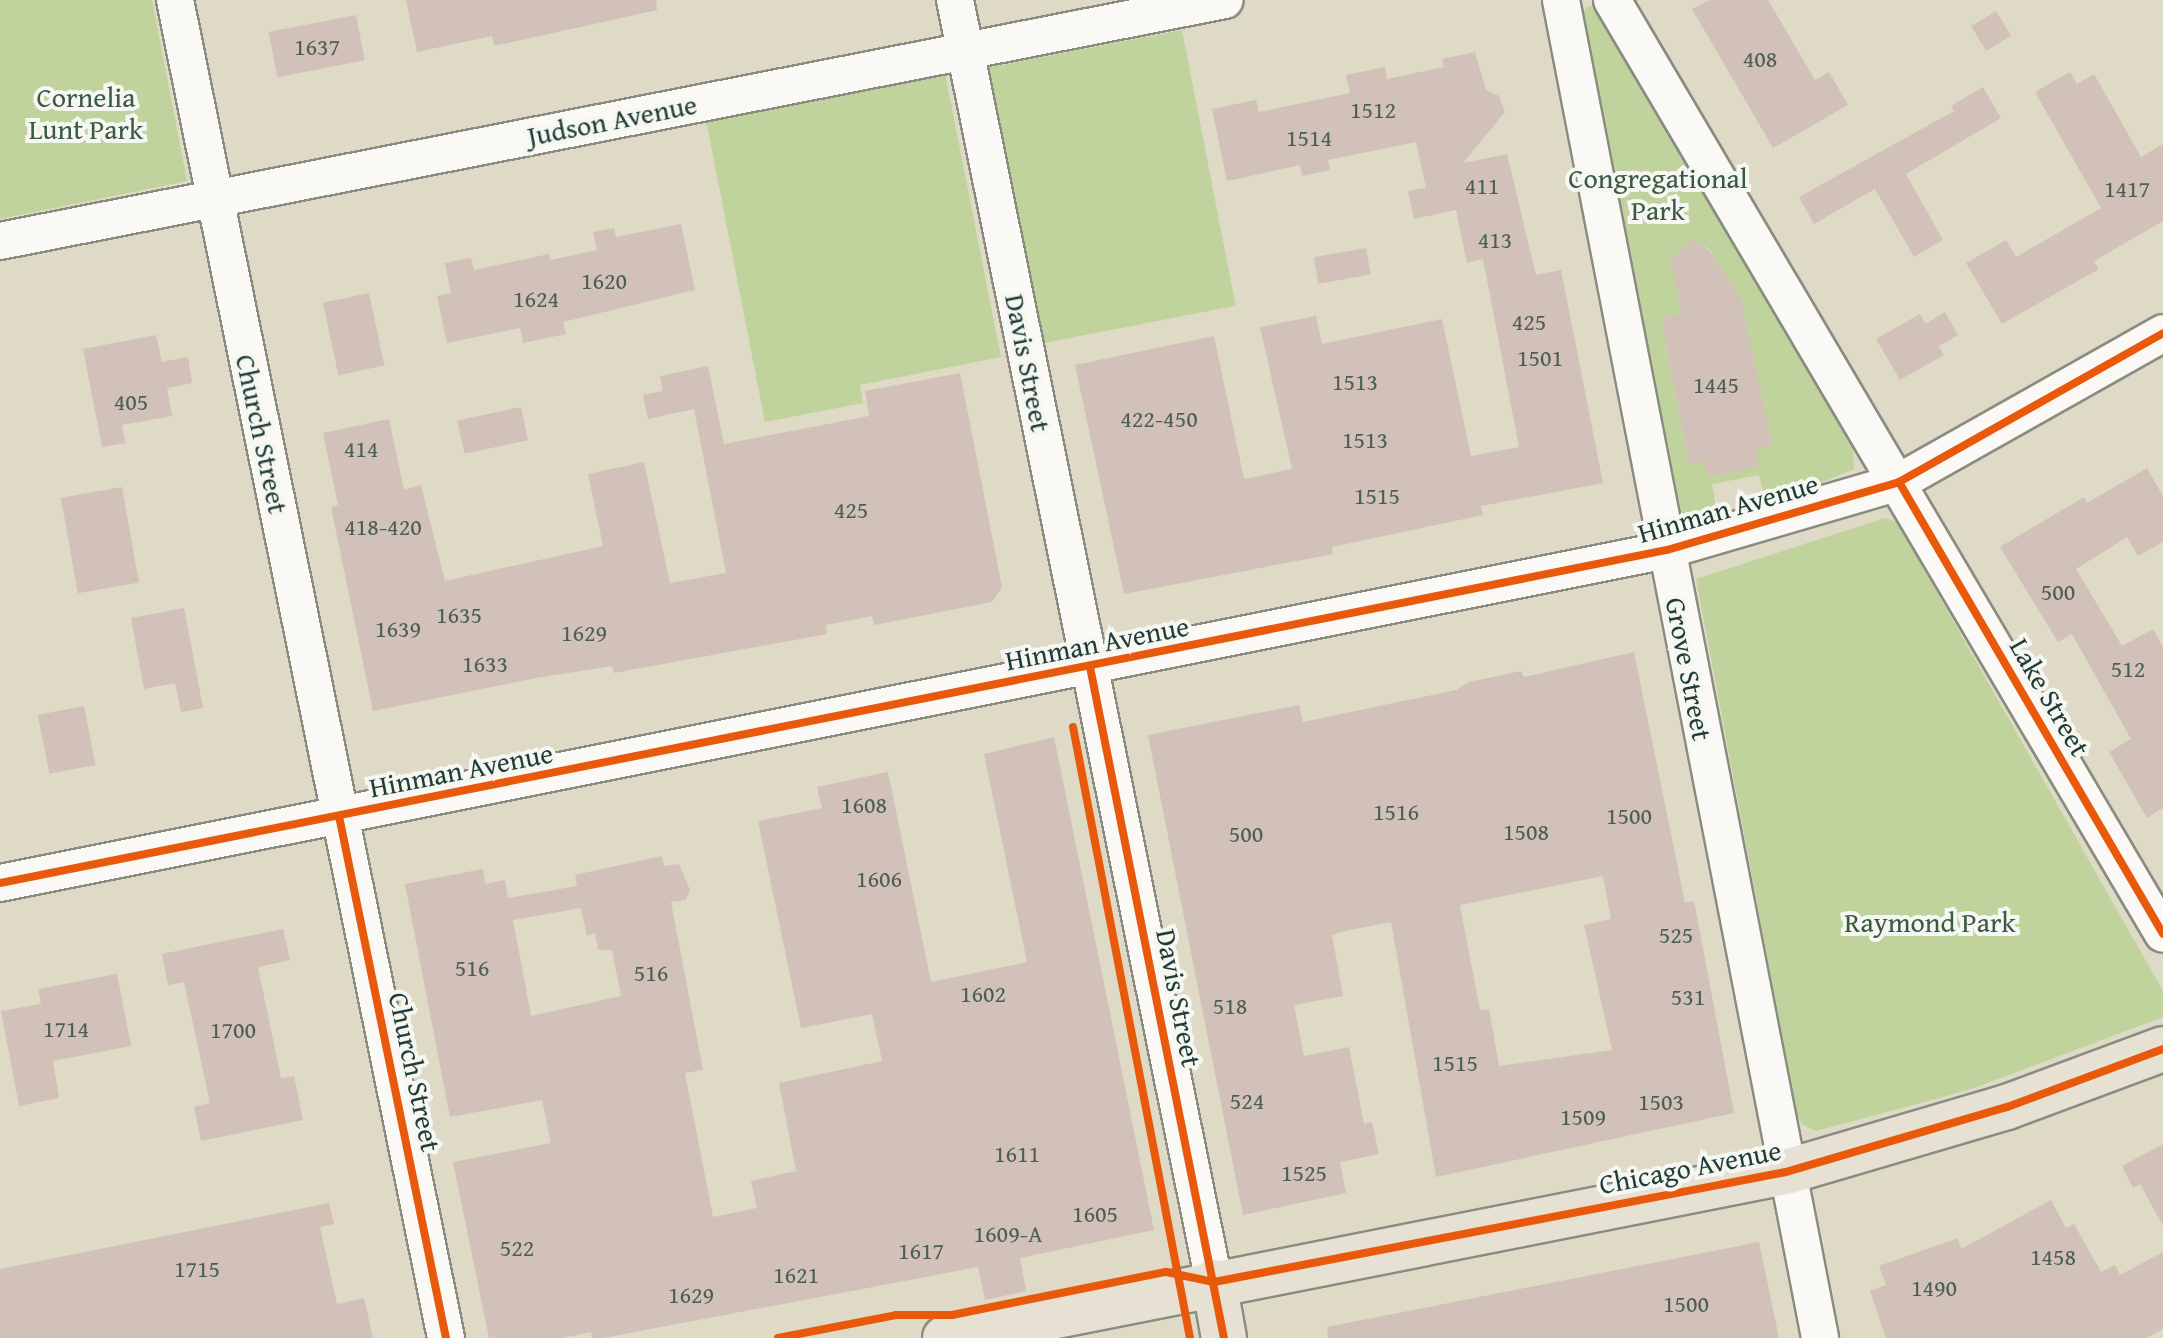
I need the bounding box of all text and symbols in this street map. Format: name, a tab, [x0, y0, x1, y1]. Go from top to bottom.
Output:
house number: 1637	[294, 33, 340, 61]
house number: 408	[1743, 45, 1777, 73]
park label: Cornelia Lunt Park	[29, 80, 143, 146]
street label: Judson Avenue	[524, 87, 700, 153]
house number: 1512	[1350, 96, 1396, 124]
house number: 1514	[1286, 124, 1332, 152]
park label: Congregational Park	[1568, 161, 1748, 227]
house number: 411	[1465, 172, 1499, 200]
house number: 1417	[2104, 175, 2150, 203]
house number: 413	[1478, 226, 1512, 254]
house number: 1620	[581, 267, 627, 295]
house number: 1624	[513, 285, 559, 313]
street label: Davis Street	[998, 291, 1058, 435]
house number: 425	[1512, 308, 1546, 336]
house number: 1501	[1517, 344, 1563, 372]
street label: Church Street	[229, 351, 295, 517]
house number: 1513	[1332, 368, 1378, 396]
house number: 1445	[1693, 371, 1739, 399]
house number: 405	[114, 388, 148, 416]
house number: 422-450	[1120, 405, 1198, 433]
house number: 1513	[1342, 426, 1388, 454]
house number: 414	[344, 435, 378, 463]
street label: Hinman Avenue	[1634, 466, 1822, 550]
house number: 1515	[1354, 482, 1400, 510]
house number: 425	[834, 496, 868, 524]
house number: 418-420	[344, 513, 422, 541]
house number: 500	[2041, 578, 2075, 606]
street label: Grove Street	[1659, 595, 1719, 743]
house number: 1635	[436, 601, 482, 629]
street label: Hinman Avenue	[1002, 609, 1192, 677]
house number: 1639	[375, 615, 421, 643]
house number: 1629	[561, 619, 607, 647]
street label: Lake Street	[2003, 632, 2097, 762]
house number: 1633	[462, 650, 508, 678]
house number: 512	[2111, 655, 2145, 683]
street label: Hinman Avenue	[366, 736, 556, 804]
house number: 1608	[841, 791, 887, 819]
house number: 1516	[1373, 798, 1419, 826]
house number: 1500	[1606, 802, 1652, 830]
house number: 1508	[1503, 818, 1549, 846]
house number: 500	[1229, 820, 1263, 848]
house number: 1606	[856, 865, 902, 893]
park label: Raymond Park	[1844, 905, 2016, 939]
house number: 525	[1659, 921, 1693, 949]
street label: Davis Street	[1149, 926, 1209, 1070]
house number: 516	[455, 954, 489, 982]
house number: 516	[634, 959, 668, 987]
house number: 1602	[960, 980, 1006, 1008]
house number: 531	[1671, 983, 1705, 1011]
street label: Church Street	[382, 989, 448, 1155]
house number: 518	[1213, 992, 1247, 1020]
house number: 1714	[43, 1015, 89, 1043]
house number: 1700	[210, 1016, 256, 1044]
house number: 1515	[1432, 1049, 1478, 1077]
house number: 524	[1230, 1087, 1264, 1115]
house number: 1503	[1638, 1088, 1684, 1116]
house number: 1509	[1560, 1103, 1606, 1131]
street label: Chicago Avenue	[1596, 1133, 1784, 1201]
house number: 1611	[994, 1140, 1040, 1168]
house number: 1525	[1281, 1159, 1327, 1187]
house number: 1605	[1072, 1200, 1118, 1228]
house number: 1609-A	[973, 1220, 1043, 1248]
house number: 522	[500, 1234, 534, 1262]
house number: 1617	[898, 1237, 944, 1265]
house number: 1458	[2030, 1243, 2076, 1271]
house number: 1715	[174, 1255, 220, 1283]
house number: 1621	[773, 1261, 819, 1289]
house number: 1490	[1911, 1274, 1957, 1302]
house number: 1629	[668, 1281, 714, 1309]
house number: 1500	[1663, 1290, 1709, 1318]

